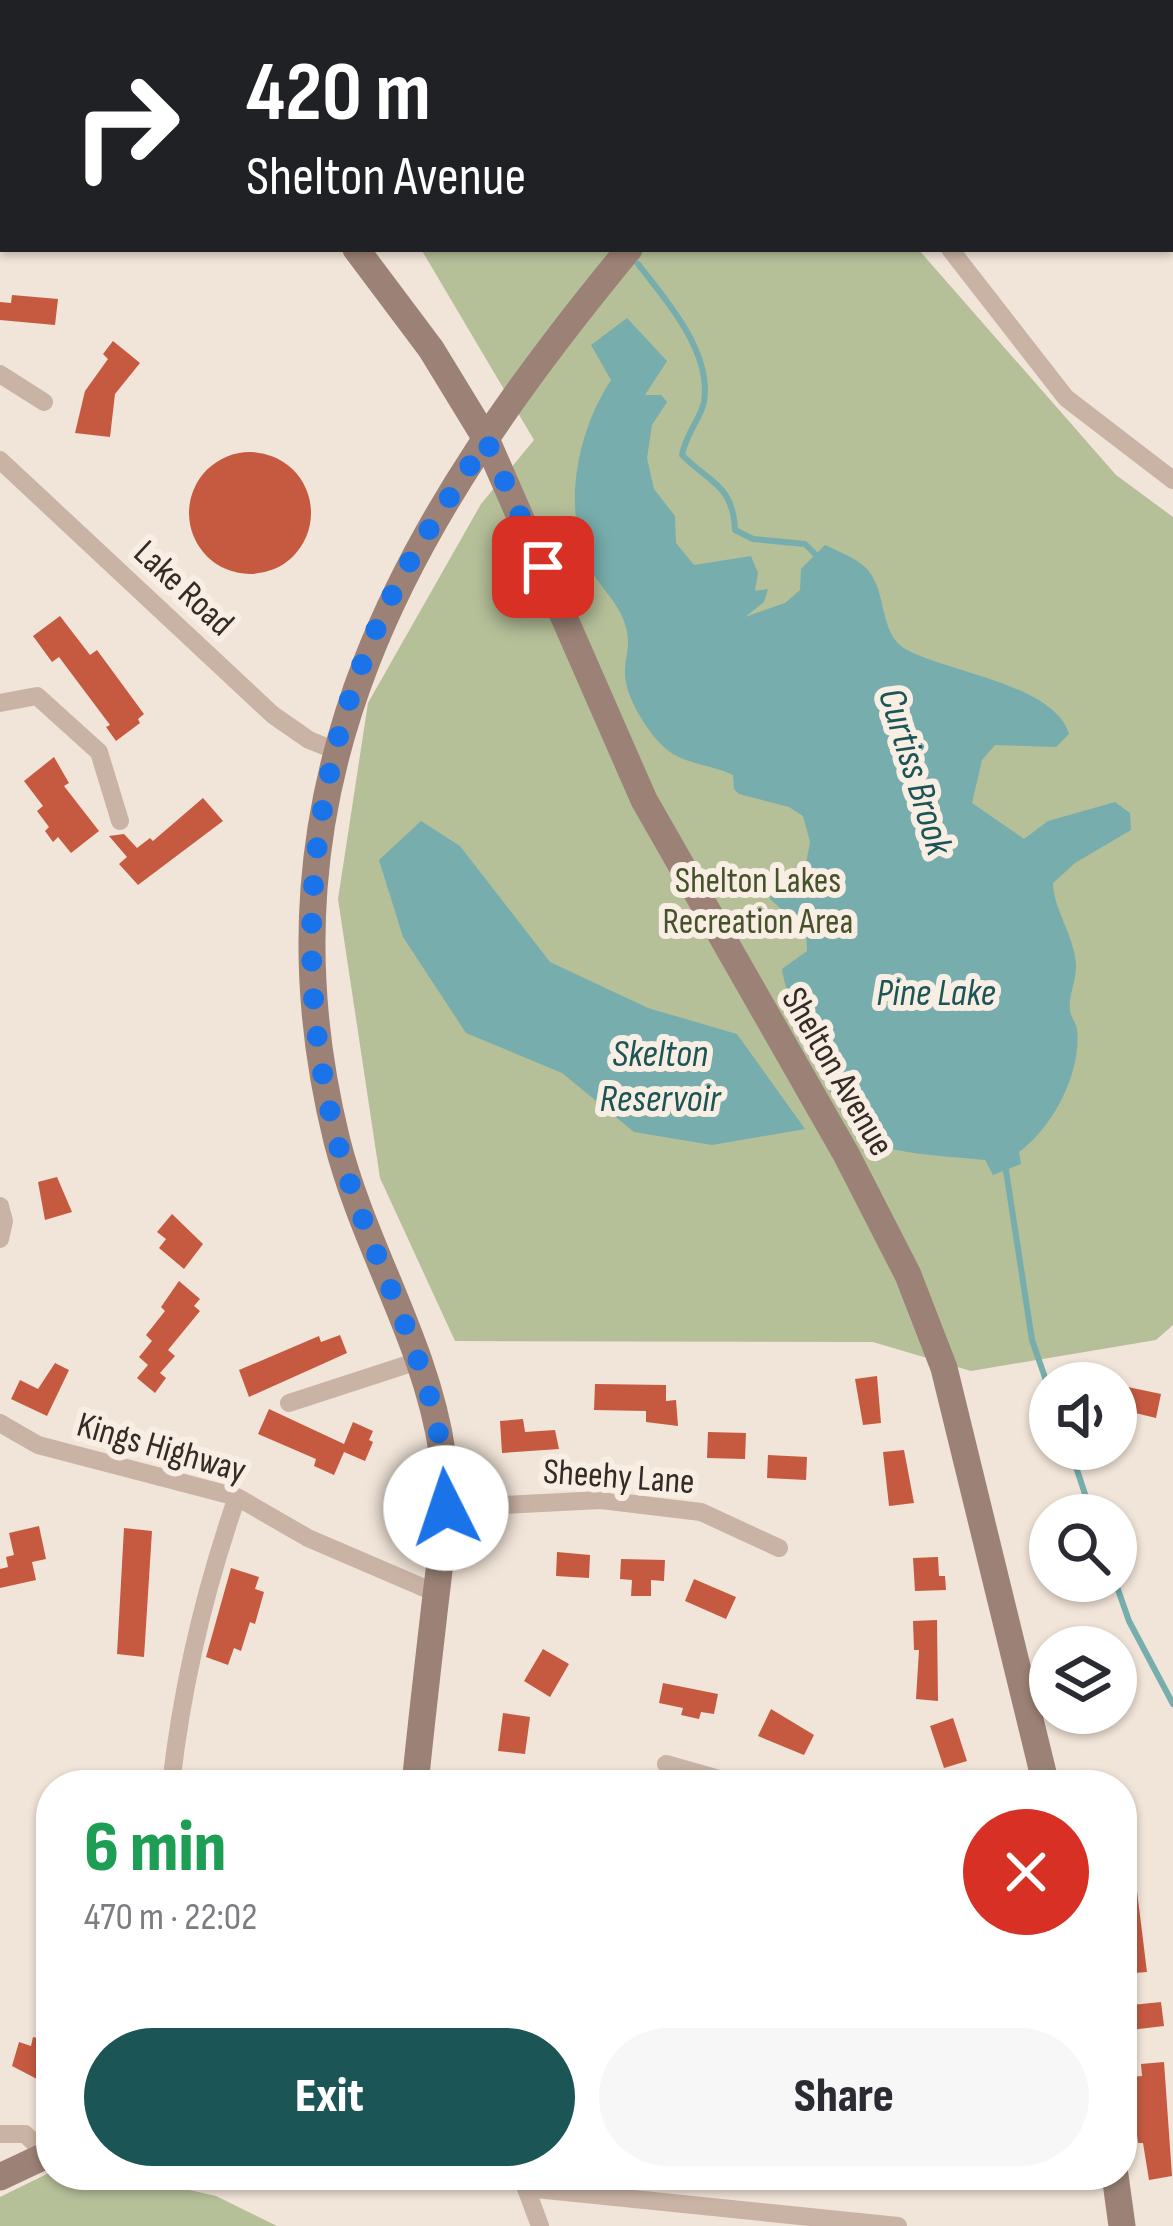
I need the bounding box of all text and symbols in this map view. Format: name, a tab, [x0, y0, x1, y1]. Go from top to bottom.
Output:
text: 420 m	[246, 43, 431, 144]
icon: right	[48, 48, 204, 204]
text: Shelton Avenue	[246, 145, 526, 210]
pin	[492, 516, 594, 618]
street label: Lake Road	[125, 532, 242, 646]
icon: arrive	[510, 534, 576, 600]
water label: Curtiss Brook	[867, 683, 963, 862]
park label: Shelton Lakes Recreation Area	[663, 860, 853, 944]
water label: Pine Lake	[876, 970, 996, 1017]
street label: Shelton Avenue	[772, 981, 902, 1164]
water label: Skelton Reservoir	[600, 1031, 722, 1123]
map controls	[1029, 1362, 1137, 1734]
button: sound	[1029, 1362, 1137, 1470]
street label: Kings Highway	[72, 1404, 251, 1493]
position arrow	[383, 1445, 509, 1571]
street label: Sheehy Lane	[542, 1451, 696, 1504]
button: search	[1029, 1494, 1137, 1602]
button: layers	[1029, 1626, 1137, 1734]
text: 6 min	[84, 1805, 226, 1892]
button: close	[963, 1809, 1089, 1935]
text: 470 m · 22:02	[84, 1894, 257, 1941]
button: Exit	[84, 2028, 575, 2166]
button: Share	[599, 2028, 1089, 2166]

